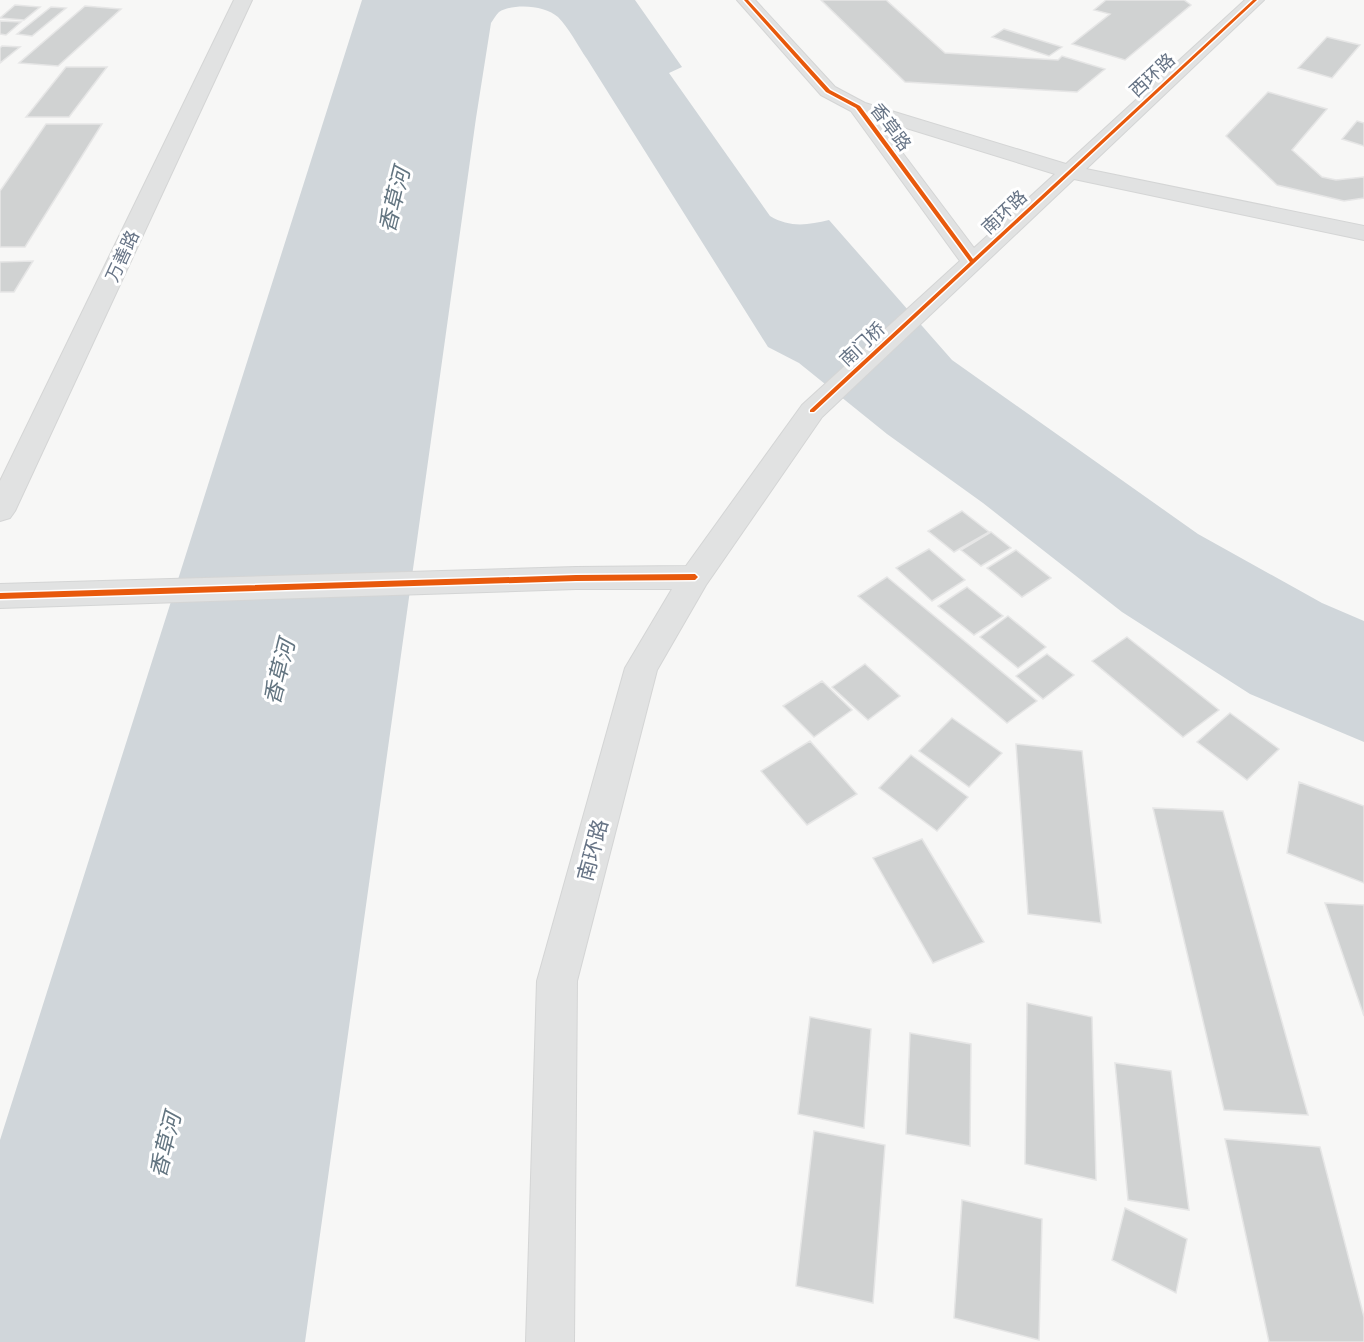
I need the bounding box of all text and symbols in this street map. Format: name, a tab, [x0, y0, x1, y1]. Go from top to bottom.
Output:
street label: 西环路	[1125, 49, 1179, 101]
street label: 香草路	[866, 99, 916, 155]
water label: 香草河	[373, 161, 416, 235]
street label: 南环路	[977, 186, 1031, 238]
street label: 万善路	[101, 227, 143, 285]
street label: 南门桥	[835, 318, 889, 370]
water label: 香草河	[258, 633, 301, 707]
street label: 南环路	[572, 816, 612, 884]
water label: 香草河	[144, 1106, 187, 1180]

